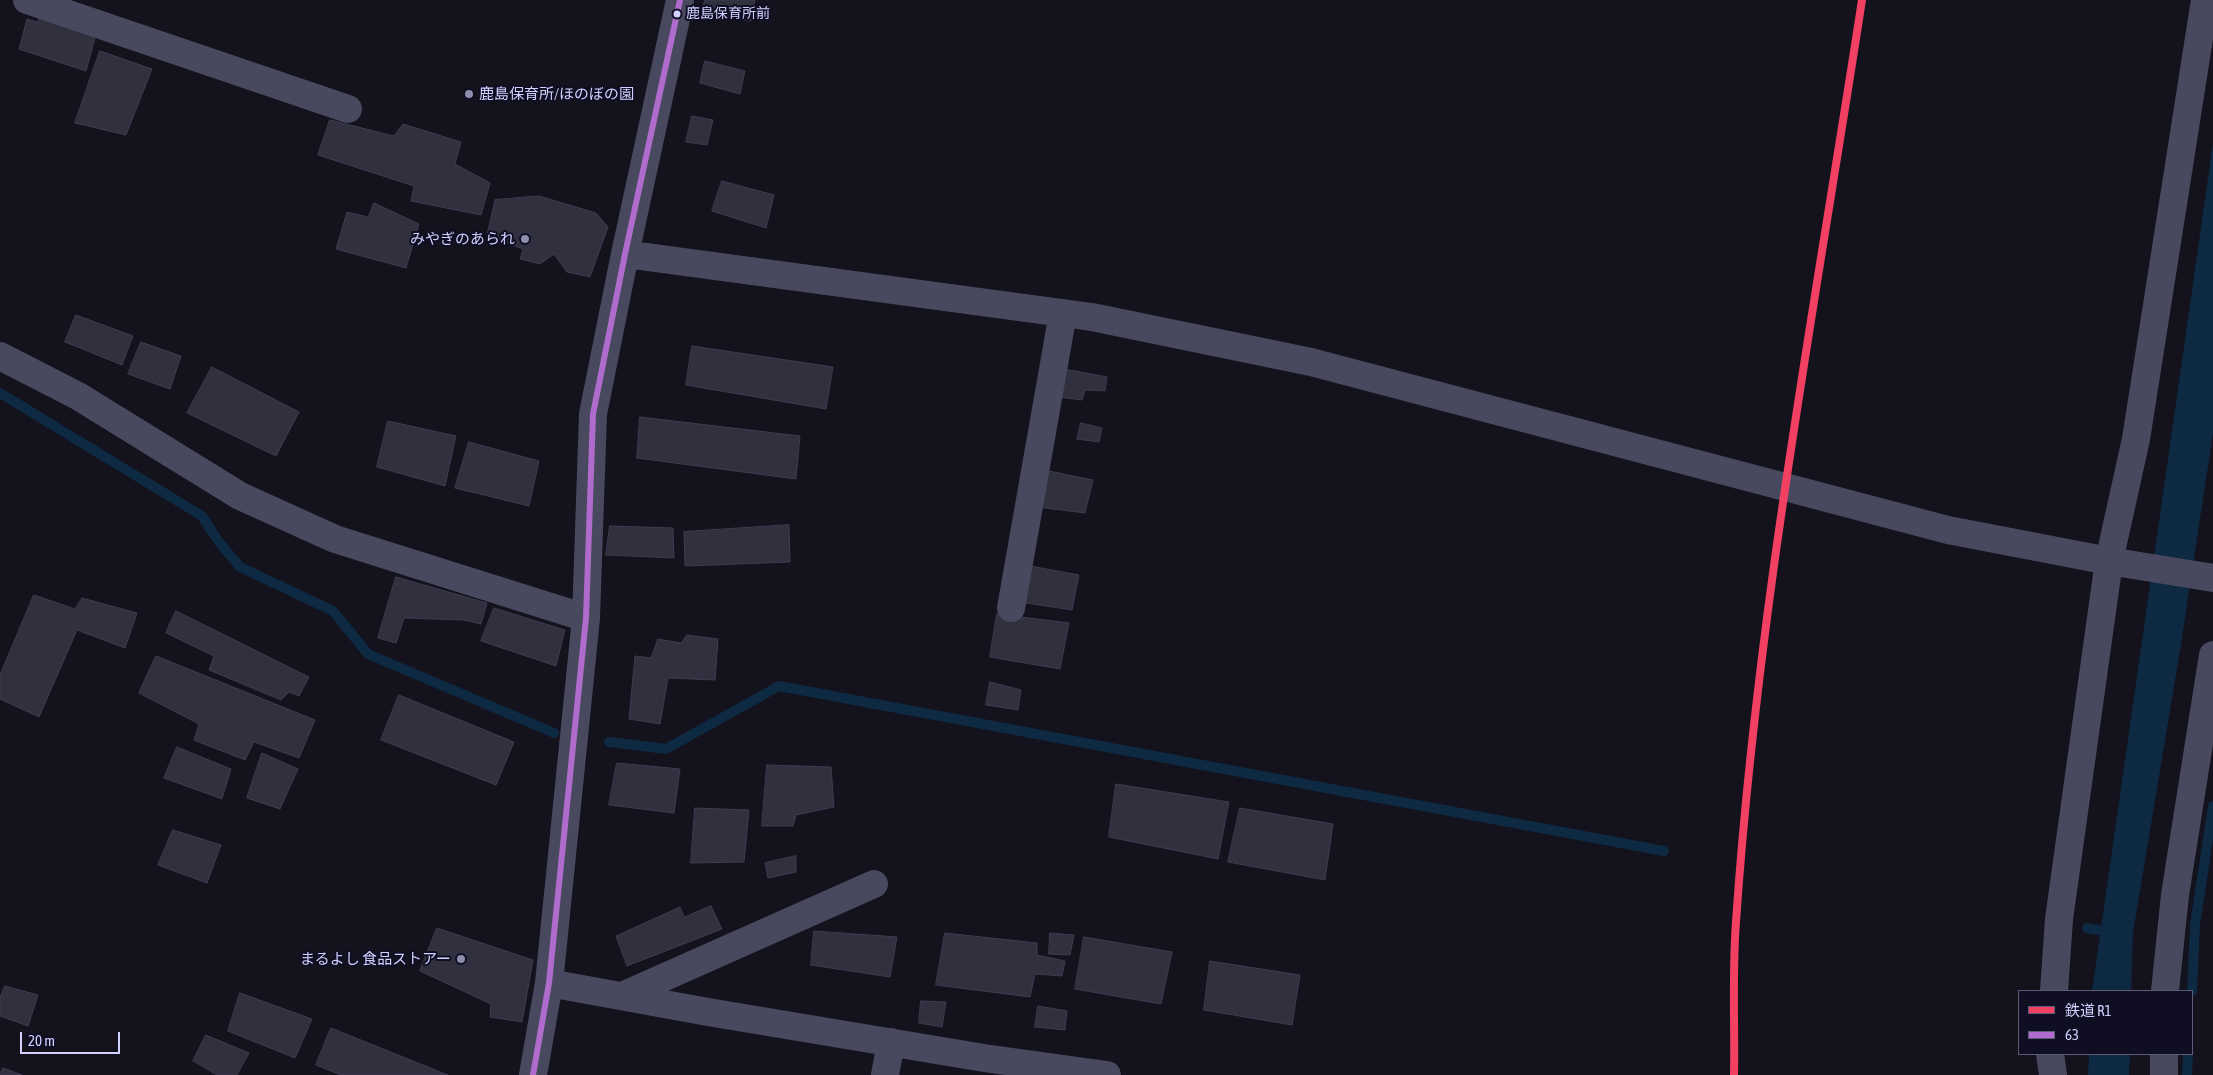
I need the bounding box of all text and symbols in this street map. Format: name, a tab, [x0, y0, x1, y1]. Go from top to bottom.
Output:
place label: 鹿島保育所前	[686, 6, 770, 22]
marker: 鹿島保育所前	[672, 9, 682, 19]
place label: 鹿島保育所/ほのぼの園	[479, 85, 634, 103]
marker: 鹿島保育所/ほのぼの園	[463, 88, 475, 100]
place label: みやぎのあられ	[410, 230, 515, 248]
marker: みやぎのあられ	[519, 233, 531, 245]
place label: まるよし 食品ストアー	[300, 950, 451, 968]
marker: まるよし 食品ストアー	[455, 953, 467, 965]
legend	[2018, 990, 2193, 1055]
text: 鉄道 R1	[2065, 1002, 2112, 1019]
scale bar	[22, 1022, 122, 1054]
text: 63	[2065, 1026, 2079, 1043]
text: 20 m	[28, 1032, 55, 1049]

